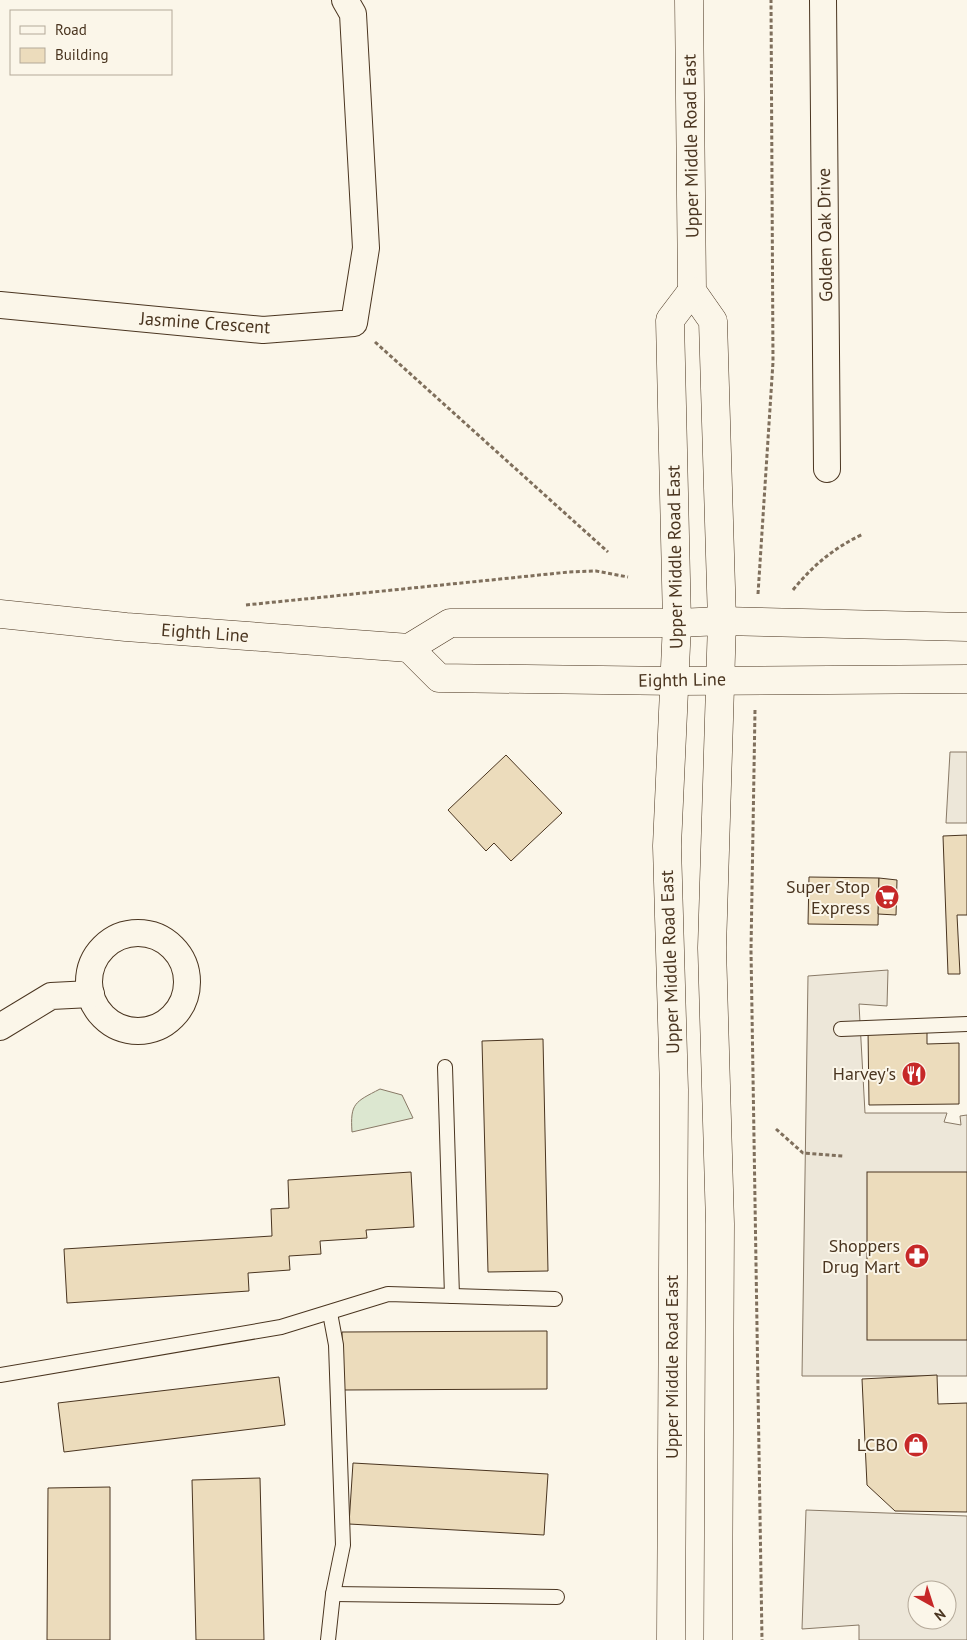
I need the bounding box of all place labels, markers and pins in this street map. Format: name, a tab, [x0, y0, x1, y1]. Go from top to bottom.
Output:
place label: Super Stop Express	[786, 875, 870, 919]
supermarket icon: Super Stop Express	[874, 884, 900, 910]
restaurant icon: Harvey's	[901, 1061, 927, 1087]
place label: Harvey's	[833, 1062, 896, 1085]
place label: Shoppers Drug Mart	[822, 1234, 900, 1278]
pharmacy icon: Shoppers Drug Mart	[904, 1243, 930, 1269]
shop icon: LCBO	[903, 1432, 929, 1458]
place label: LCBO	[857, 1433, 898, 1456]

